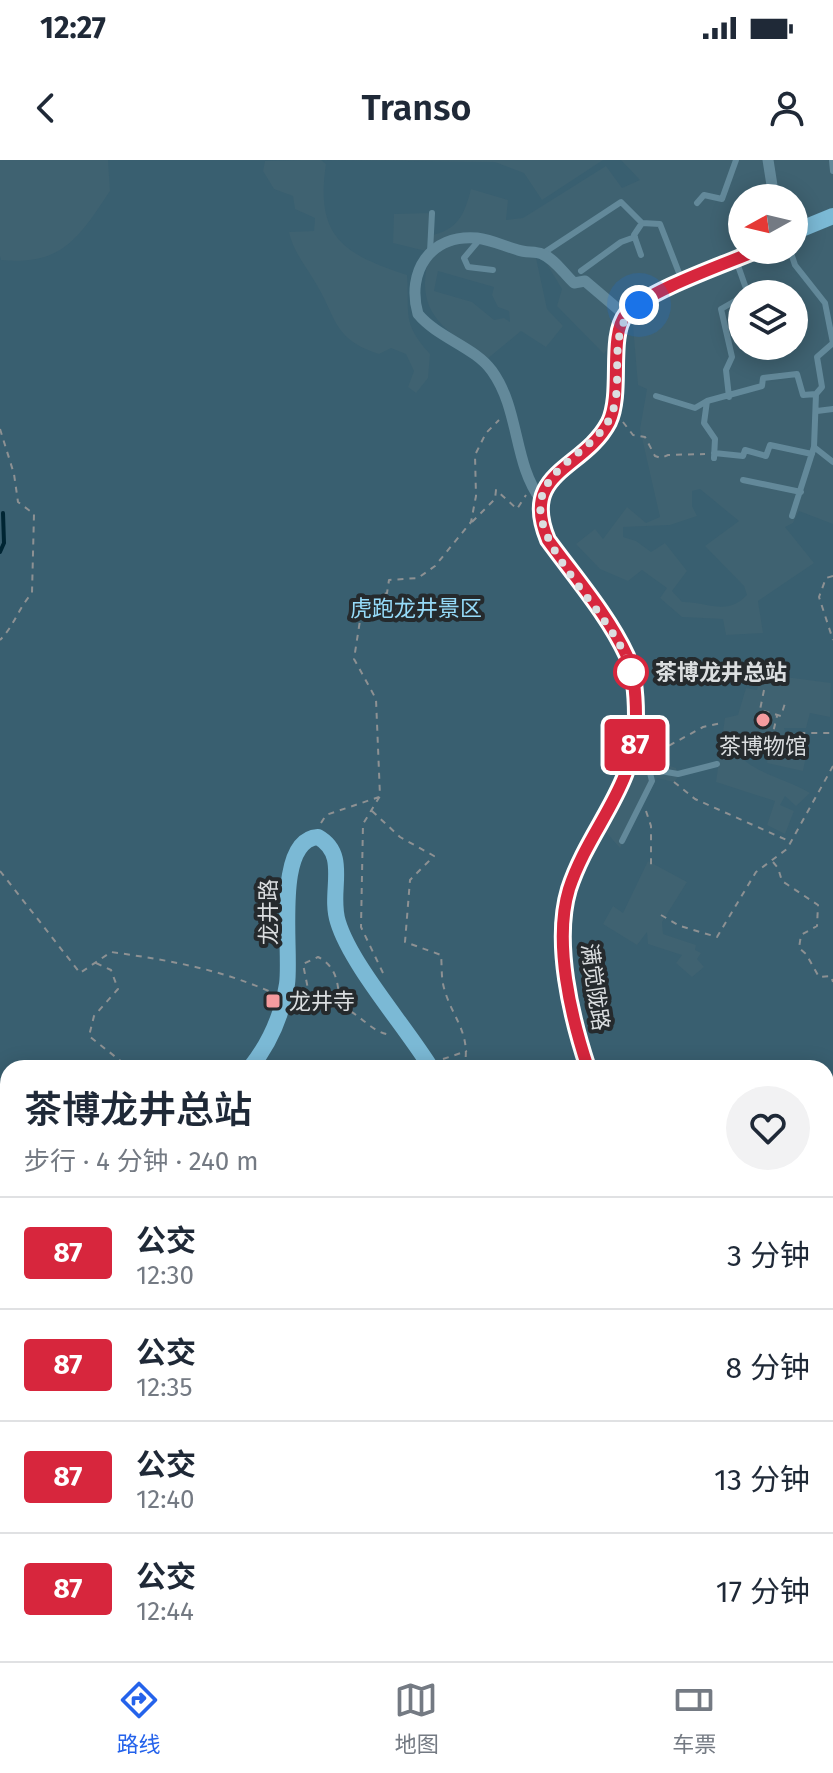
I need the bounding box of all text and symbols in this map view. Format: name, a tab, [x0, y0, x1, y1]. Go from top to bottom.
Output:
text: 12:27	[40, 10, 106, 46]
icon: back	[24, 86, 68, 130]
text: Transo	[362, 86, 471, 130]
icon: person	[765, 86, 809, 130]
north arrow	[728, 184, 808, 264]
map controls	[728, 184, 808, 360]
button: layers	[728, 280, 808, 360]
your location	[619, 285, 659, 325]
park label: 虎跑龙井景区	[350, 595, 482, 622]
marker: 茶博龙井总站	[614, 655, 648, 689]
place label: 茶博龙井总站	[655, 659, 787, 686]
marker: 茶博物馆	[754, 711, 772, 729]
line badge: 87	[599, 719, 671, 771]
text: 87	[621, 728, 649, 761]
place label: 茶博物馆	[719, 733, 807, 760]
street label: 龙井路	[255, 879, 282, 945]
street label: 满觉陇路	[576, 942, 614, 1032]
place label: 龙井寺	[289, 988, 355, 1015]
marker: 龙井寺	[264, 992, 282, 1010]
button: heart	[726, 1086, 810, 1170]
text: 茶博龙井总站	[24, 1087, 252, 1133]
text: 步行 · 4 分钟 · 240 m	[24, 1146, 258, 1177]
text: 公交	[136, 1223, 196, 1259]
text: 87	[54, 1236, 82, 1269]
text: 3 分钟	[727, 1238, 810, 1274]
text: 12:30	[136, 1260, 194, 1291]
text: 公交	[136, 1335, 196, 1371]
text: 87	[54, 1348, 82, 1381]
text: 8 分钟	[726, 1350, 810, 1386]
text: 12:35	[136, 1372, 193, 1403]
text: 公交	[136, 1447, 196, 1483]
text: 87	[54, 1460, 82, 1493]
text: 13 分钟	[714, 1462, 810, 1498]
text: 12:40	[136, 1484, 195, 1515]
text: 公交	[136, 1559, 196, 1595]
text: 87	[54, 1572, 82, 1605]
text: 17 分钟	[716, 1574, 810, 1610]
text: 12:44	[136, 1596, 194, 1627]
tab: 路线	[117, 1678, 161, 1758]
tab: 地图	[394, 1678, 438, 1758]
tab: 车票	[672, 1678, 716, 1758]

